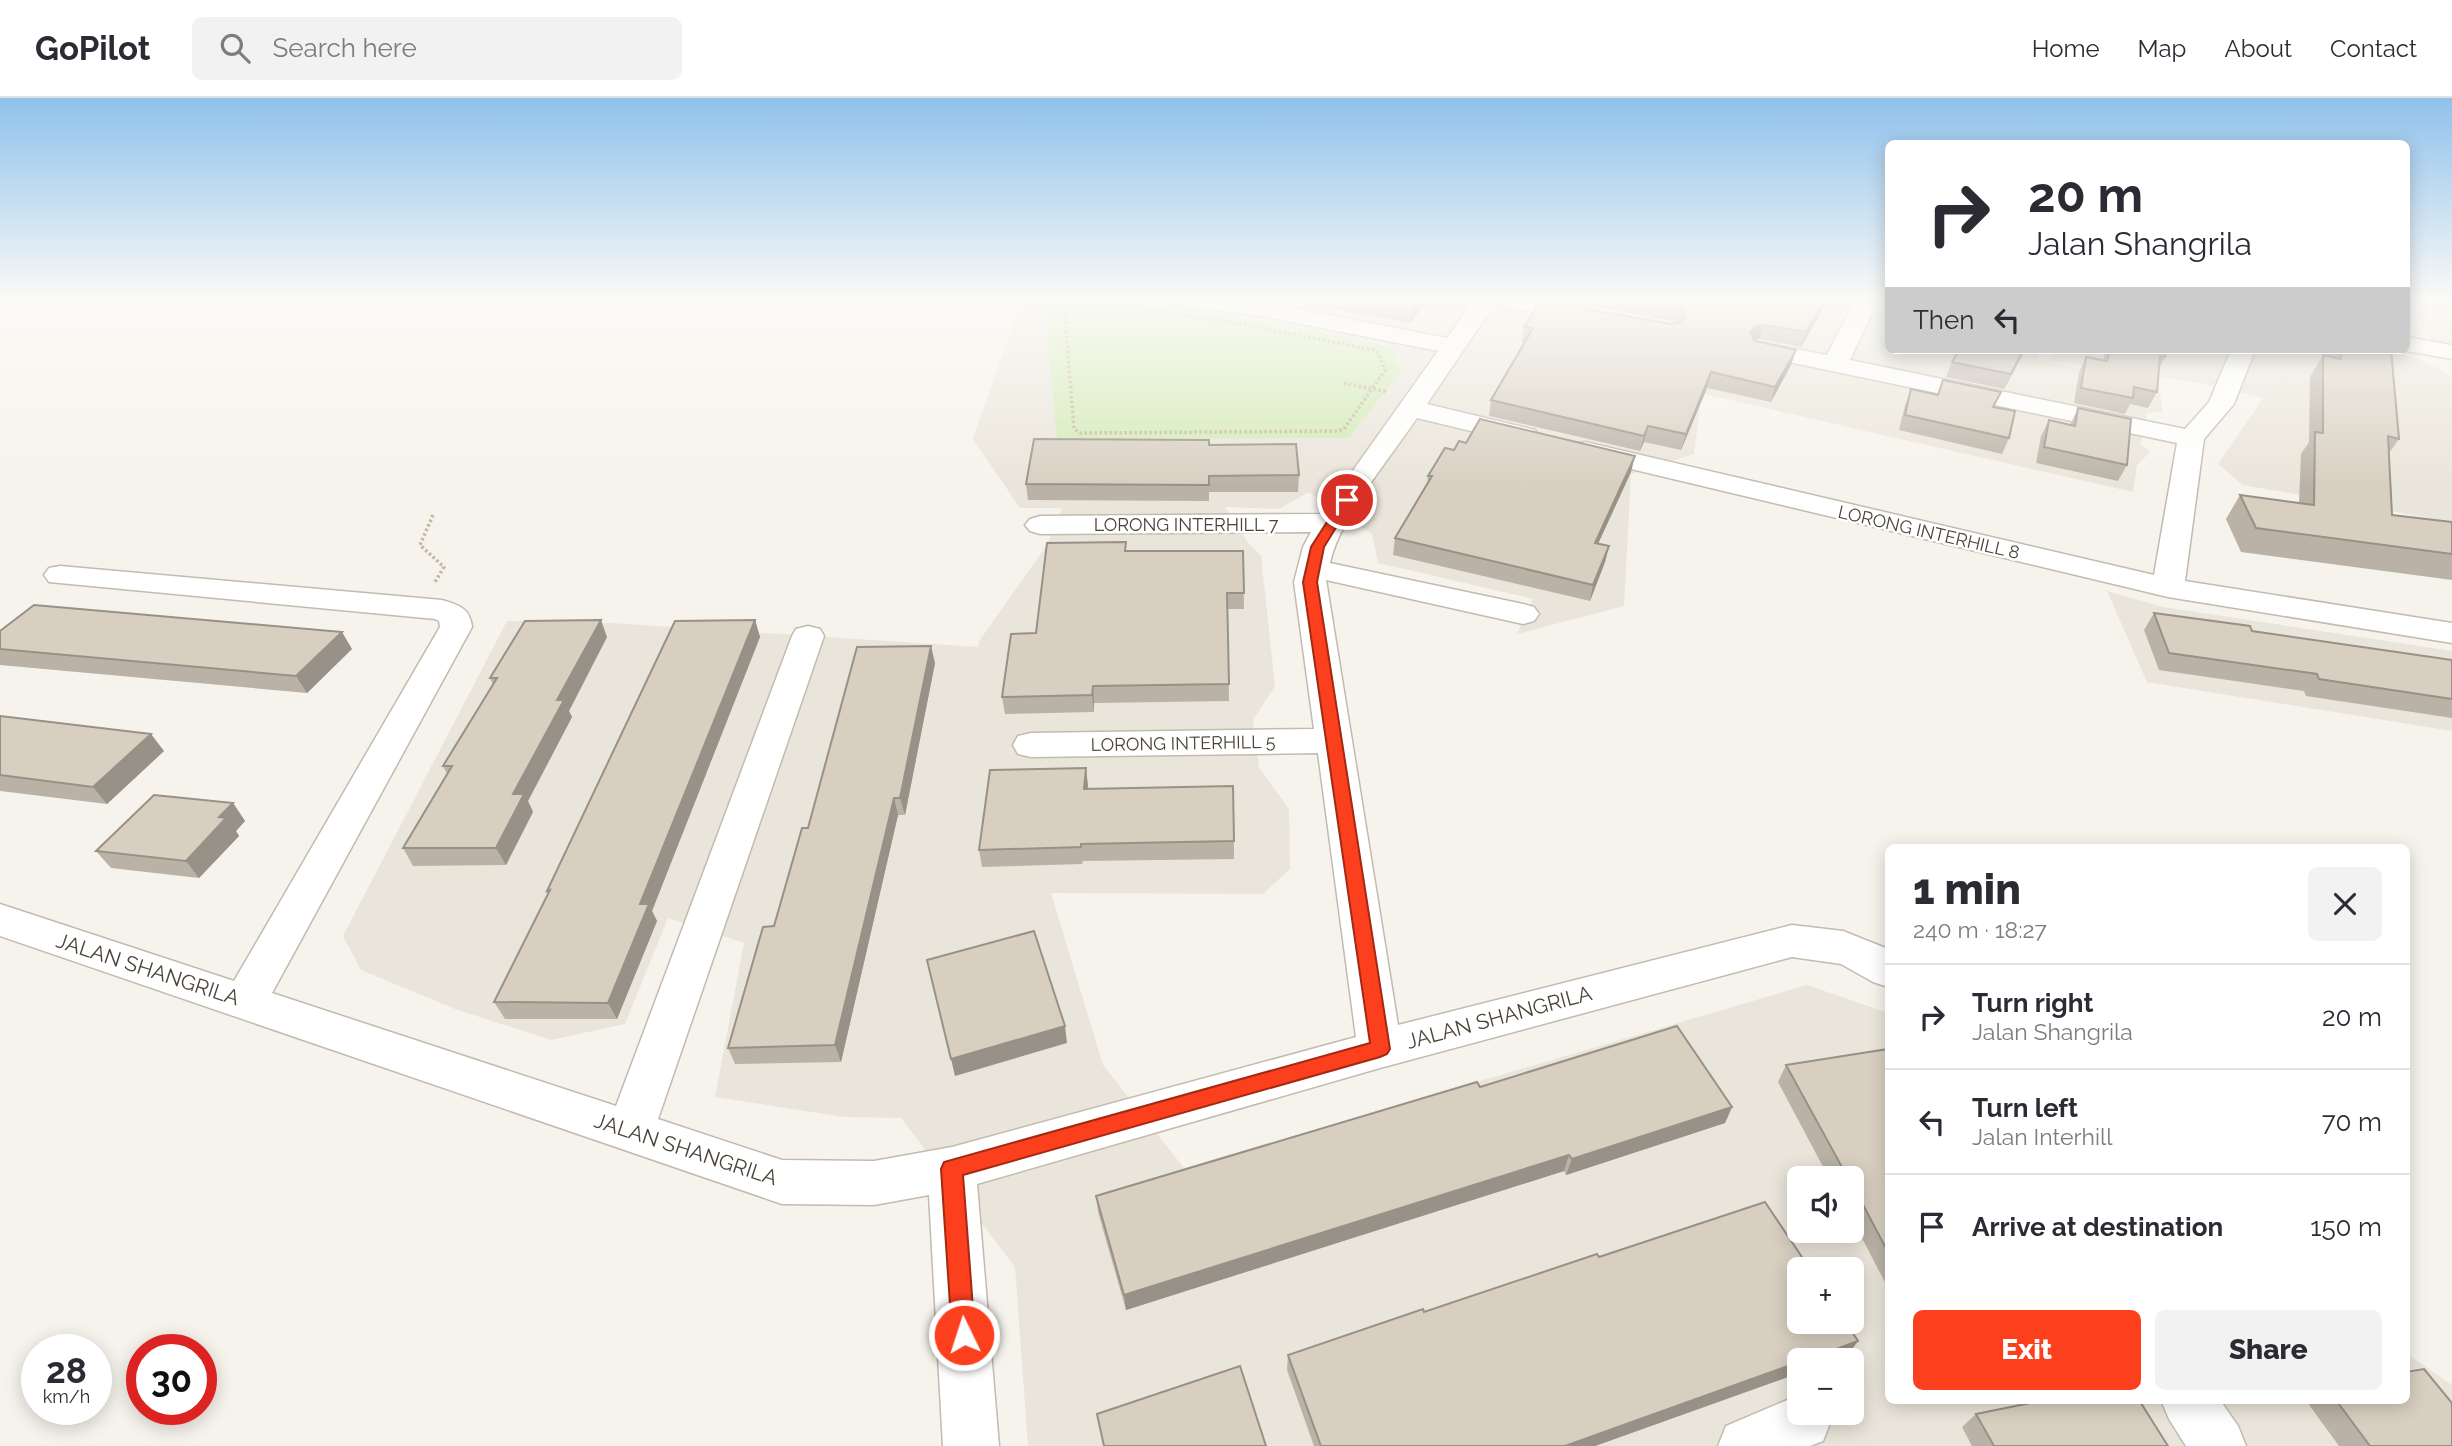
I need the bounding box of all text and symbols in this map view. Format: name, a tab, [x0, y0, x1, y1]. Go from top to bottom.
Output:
search box	[192, 17, 682, 80]
text: GoPilot	[35, 29, 150, 68]
icon: search	[216, 29, 254, 67]
text: Search here	[272, 33, 417, 63]
text: Home	[2032, 34, 2100, 63]
text: Map	[2138, 34, 2186, 63]
text: About	[2224, 34, 2292, 63]
text: Contact	[2330, 34, 2417, 63]
text: 20 m	[2028, 166, 2143, 223]
icon: right	[1913, 168, 2004, 259]
text: Jalan Shangrila	[2028, 225, 2252, 262]
icon: left	[1988, 301, 2026, 339]
text: Then	[1913, 305, 1974, 335]
pin	[1317, 470, 1377, 530]
icon: arrive	[1328, 481, 1366, 519]
street label: LORONG INTERHILL 8	[1836, 501, 2022, 563]
street label: LORONG INTERHILL 7	[1094, 514, 1279, 535]
street label: LORONG INTERHILL 5	[1090, 731, 1276, 755]
text: 1 min	[1913, 865, 2021, 914]
button: close	[2308, 867, 2382, 941]
text: 240 m · 18:27	[1913, 916, 2047, 943]
street label: JALAN SHANGRILA	[53, 928, 243, 1010]
street label: JALAN SHANGRILA	[1404, 980, 1594, 1054]
text: Turn right	[1972, 988, 2093, 1018]
icon: right	[1913, 998, 1951, 1036]
text: 20 m	[2322, 1002, 2382, 1032]
text: Jalan Shangrila	[1972, 1018, 2133, 1045]
text: Turn left	[1972, 1093, 2078, 1123]
icon: left	[1913, 1103, 1951, 1141]
text: 70 m	[2322, 1107, 2382, 1137]
street label: JALAN SHANGRILA	[591, 1108, 781, 1190]
text: Jalan Interhill	[1972, 1123, 2112, 1150]
map controls	[1787, 1166, 1864, 1425]
button: sound	[1787, 1166, 1864, 1243]
icon: arrive	[1913, 1208, 1951, 1246]
text: Arrive at destination	[1972, 1212, 2223, 1242]
text: 150 m	[2310, 1212, 2382, 1242]
button: +	[1787, 1257, 1864, 1334]
position arrow	[927, 1298, 1001, 1372]
button: Exit	[1913, 1310, 2141, 1390]
button: Share	[2155, 1310, 2382, 1390]
speed limit sign: 30	[126, 1334, 217, 1425]
button: −	[1787, 1348, 1864, 1425]
text: 28	[46, 1350, 87, 1391]
text: km/h	[43, 1386, 90, 1407]

